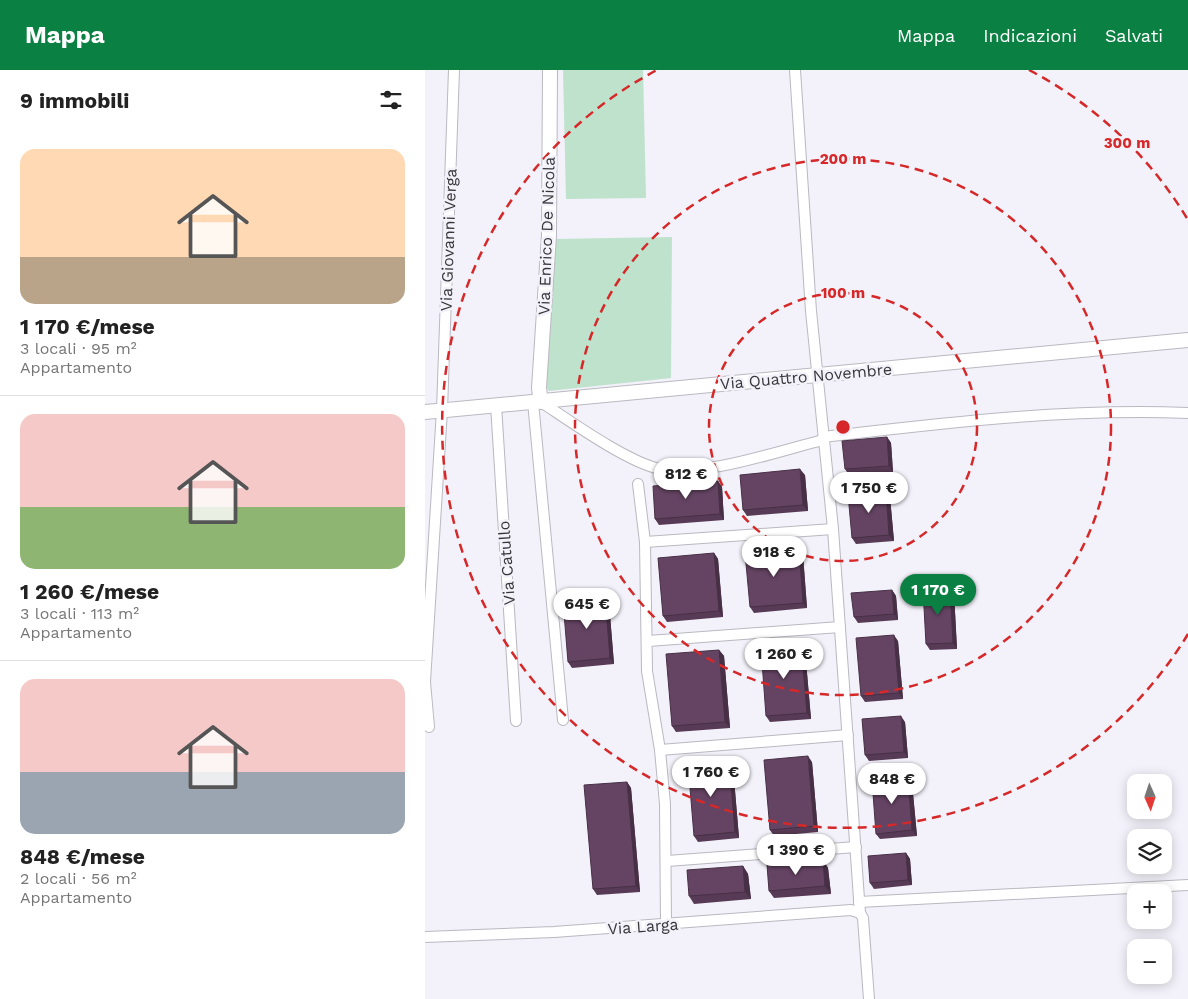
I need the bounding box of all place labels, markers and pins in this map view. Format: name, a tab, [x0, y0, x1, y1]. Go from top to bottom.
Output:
centre of rings	[834, 418, 852, 436]
pin: 812 €	[651, 458, 721, 500]
pin: 1 750 €	[823, 472, 915, 514]
pin: 918 €	[739, 536, 809, 578]
pin: 1 170 €	[892, 574, 984, 616]
pin: 645 €	[552, 588, 622, 630]
pin: 1 260 €	[738, 638, 830, 680]
pin: 1 760 €	[665, 756, 757, 798]
pin: 848 €	[857, 762, 927, 805]
pin: 1 390 €	[750, 834, 842, 876]

